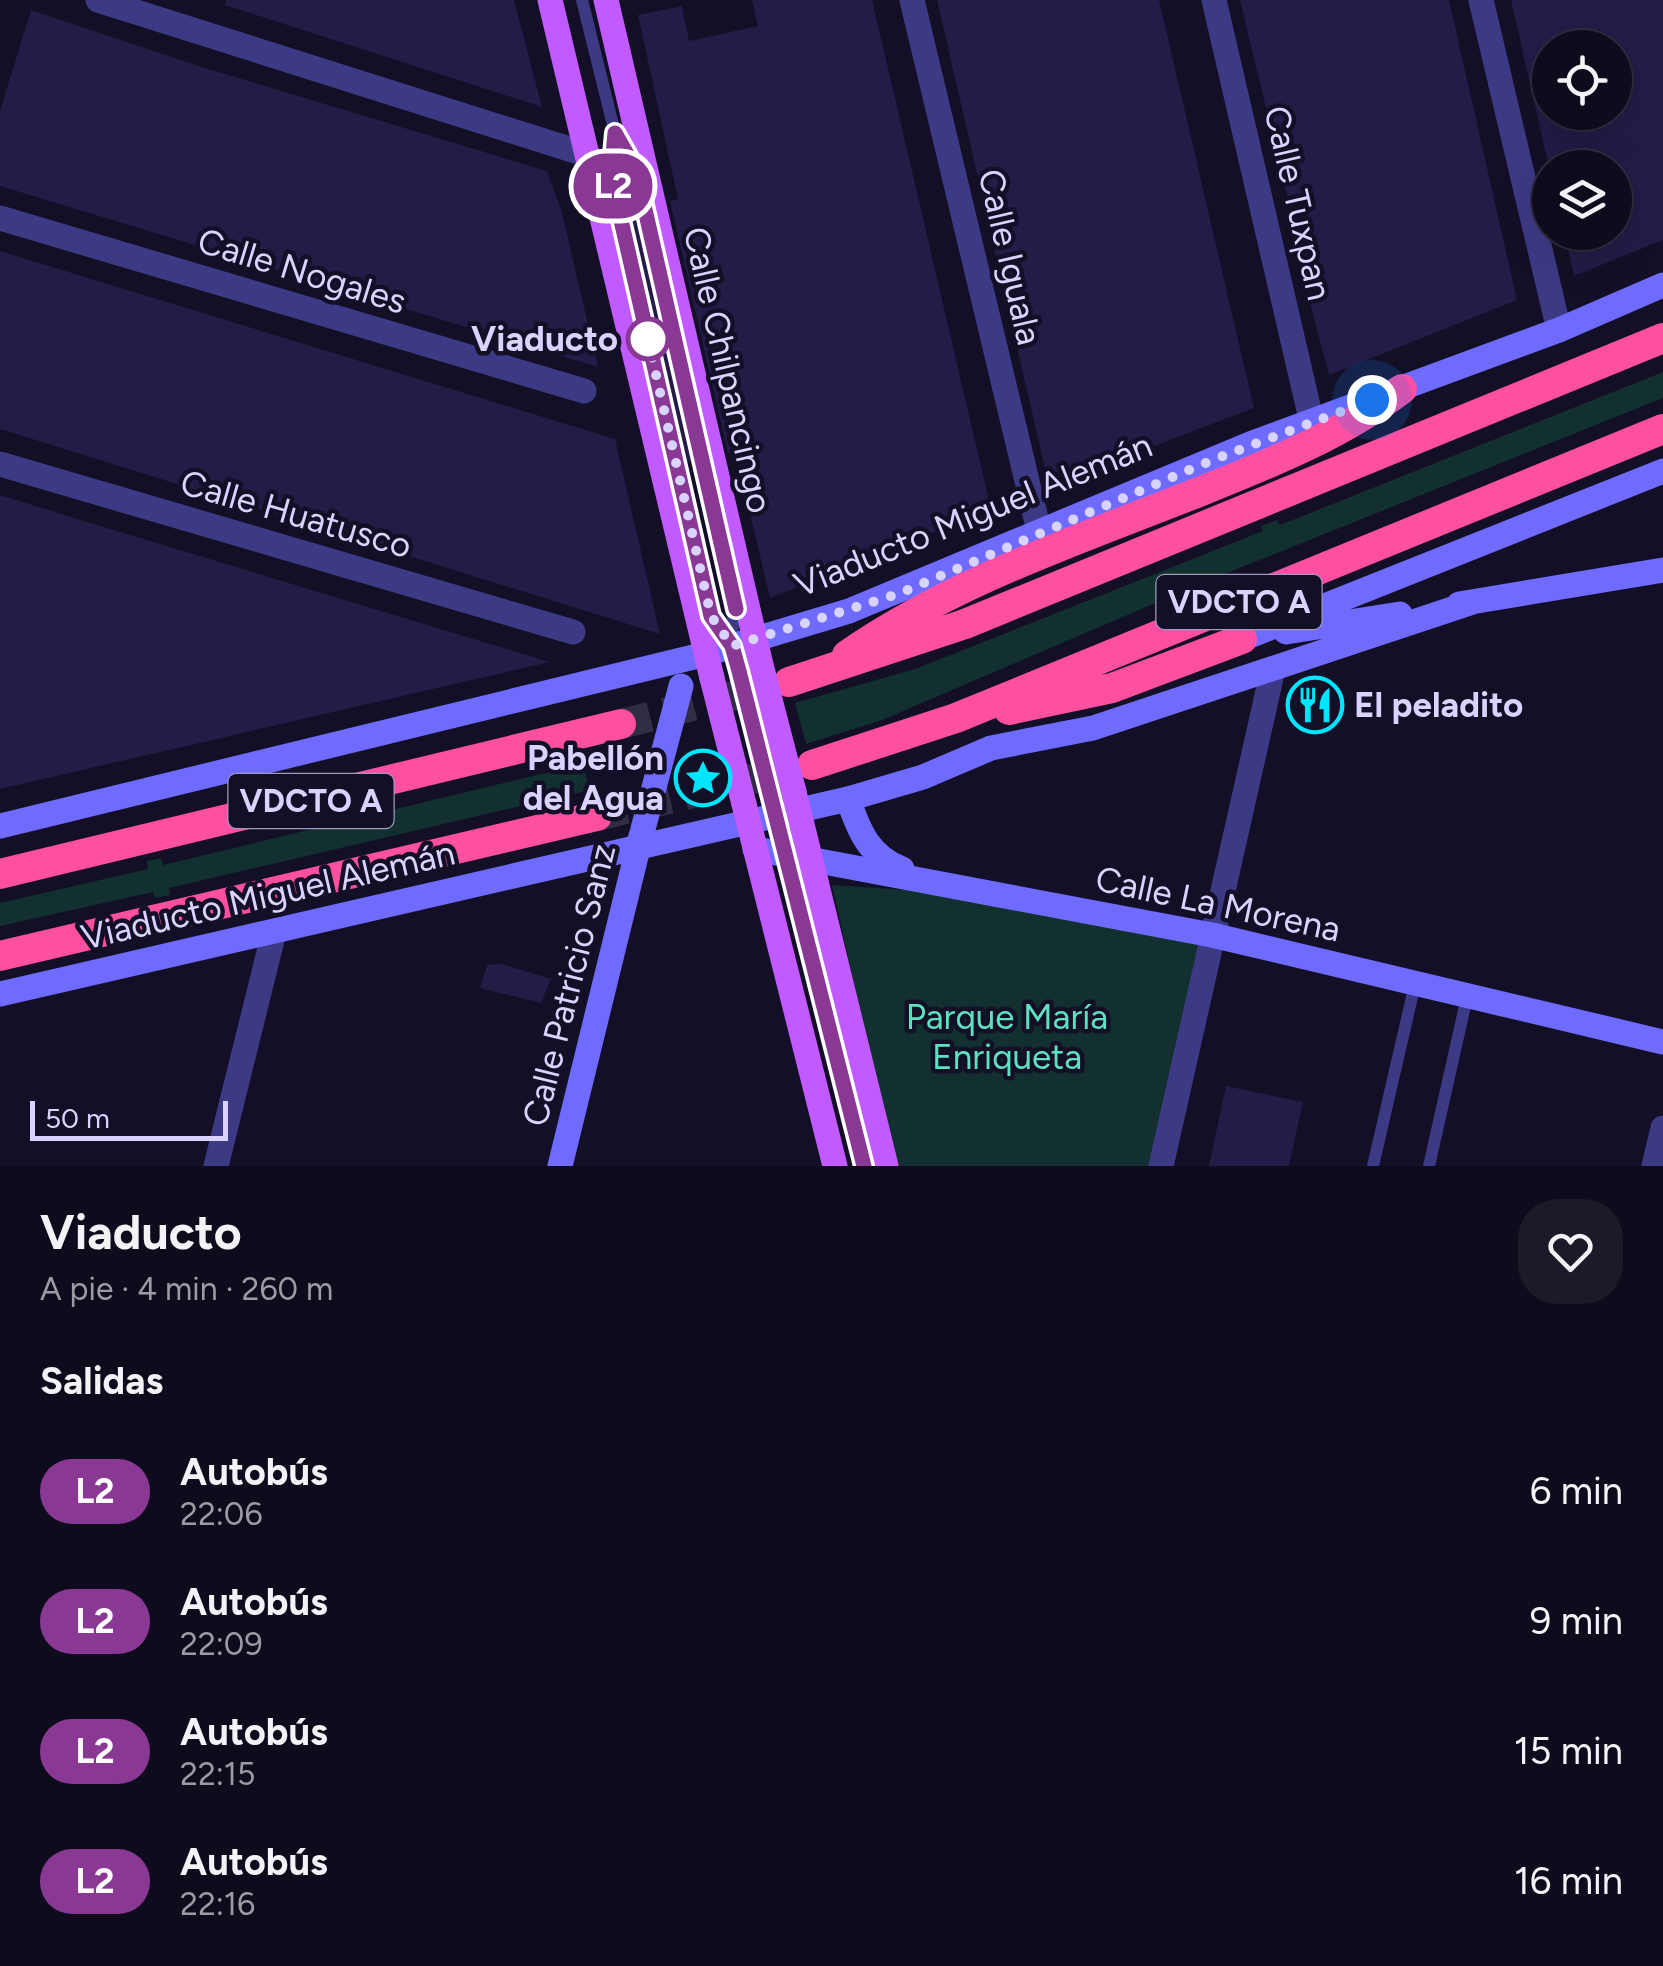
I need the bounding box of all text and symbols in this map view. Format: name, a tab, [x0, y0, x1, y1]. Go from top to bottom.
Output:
map controls	[1532, 30, 1632, 250]
button: locate	[1532, 30, 1632, 130]
street label: Calle Tuxpan	[1255, 102, 1341, 304]
button: layers	[1532, 150, 1632, 250]
line badge: L2	[568, 154, 658, 218]
text: L2	[593, 165, 633, 207]
street label: Calle Iguala	[969, 165, 1051, 349]
street label: Calle Nogales	[193, 219, 411, 323]
street label: Calle Chilpancingo	[675, 223, 781, 517]
place label: Viaducto	[471, 318, 618, 360]
marker: Viaducto	[627, 318, 669, 360]
your location	[1347, 375, 1397, 425]
street label: Viaducto Miguel Alemán	[788, 424, 1158, 606]
street label: Calle Huatusco	[176, 461, 416, 567]
road number: VDCTO A	[1156, 575, 1322, 629]
restaurant icon: El peladito	[1285, 675, 1345, 735]
place label: El peladito	[1354, 684, 1523, 726]
place label: Pabellón del Agua	[523, 737, 664, 819]
place icon: Pabellón del Agua	[673, 748, 733, 808]
road number: VDCTO A	[228, 774, 394, 828]
street label: Viaducto Miguel Alemán	[77, 832, 459, 958]
street label: Calle Patricio Sanz	[514, 840, 624, 1130]
street label: Calle La Morena	[1092, 858, 1344, 950]
park label: Parque María Enriqueta	[906, 996, 1108, 1078]
scale bar	[30, 1096, 228, 1140]
text: 50 m	[45, 1101, 110, 1135]
button: heart	[1518, 1199, 1623, 1304]
text: Viaducto	[40, 1203, 242, 1261]
text: A pie · 4 min · 260 m	[40, 1270, 333, 1308]
text: Salidas	[40, 1358, 163, 1404]
text: Autobús	[180, 1449, 328, 1495]
text: 6 min	[1530, 1468, 1623, 1514]
text: L2	[75, 1470, 115, 1512]
text: 22:06	[180, 1495, 263, 1533]
text: Autobús	[180, 1579, 328, 1625]
text: 9 min	[1530, 1598, 1623, 1644]
text: L2	[75, 1600, 115, 1642]
text: 22:09	[180, 1625, 263, 1663]
text: Autobús	[180, 1709, 328, 1755]
text: 15 min	[1514, 1728, 1623, 1774]
text: L2	[75, 1730, 115, 1772]
text: 22:15	[180, 1755, 256, 1793]
text: Autobús	[180, 1839, 328, 1885]
text: 16 min	[1514, 1858, 1623, 1904]
text: L2	[75, 1860, 115, 1902]
text: 22:16	[180, 1885, 255, 1923]

